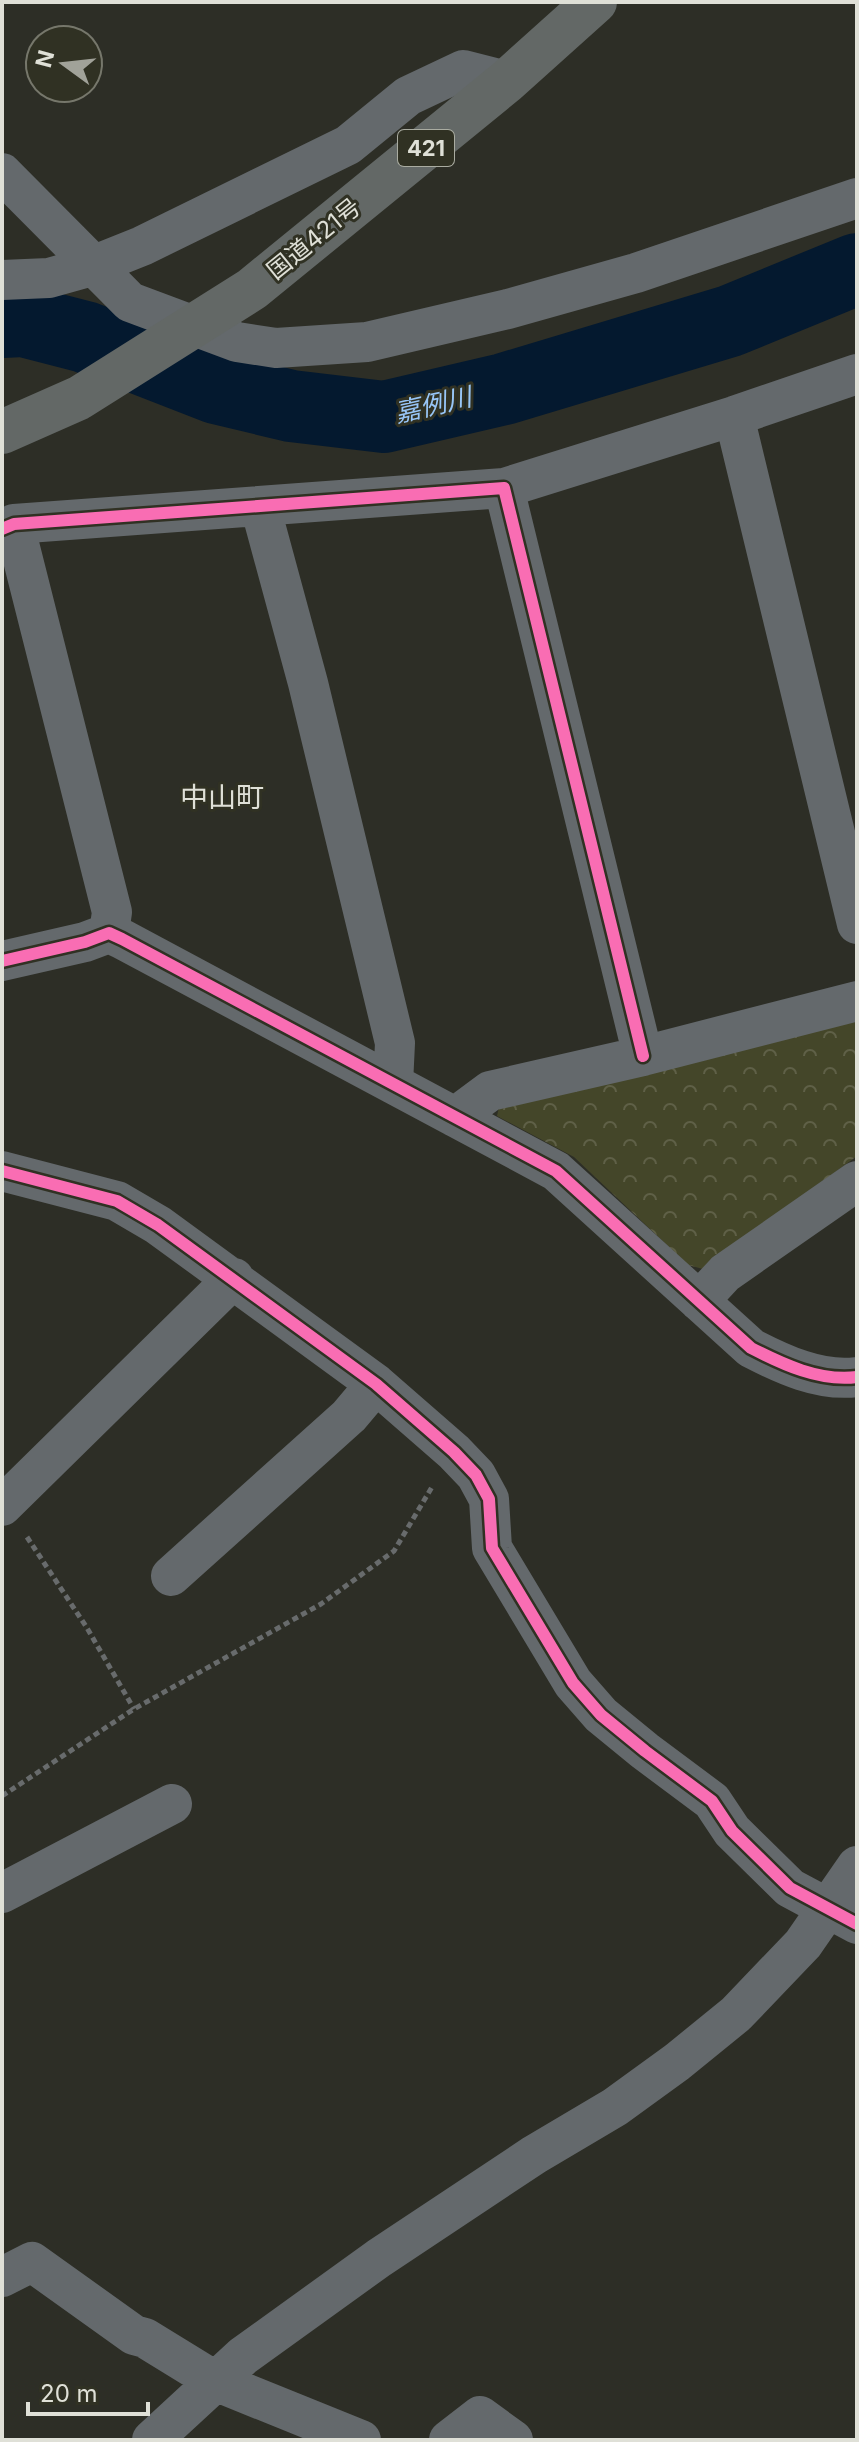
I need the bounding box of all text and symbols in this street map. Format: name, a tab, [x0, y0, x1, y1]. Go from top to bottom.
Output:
north arrow	[24, 24, 104, 104]
text: N	[30, 47, 59, 70]
road number: 421	[398, 130, 454, 166]
street label: 国道421号	[261, 192, 366, 285]
water label: 嘉例川	[391, 380, 477, 428]
district label: 中山町	[180, 780, 264, 814]
scale bar	[28, 2366, 148, 2416]
text: 20 m	[40, 2379, 98, 2408]

